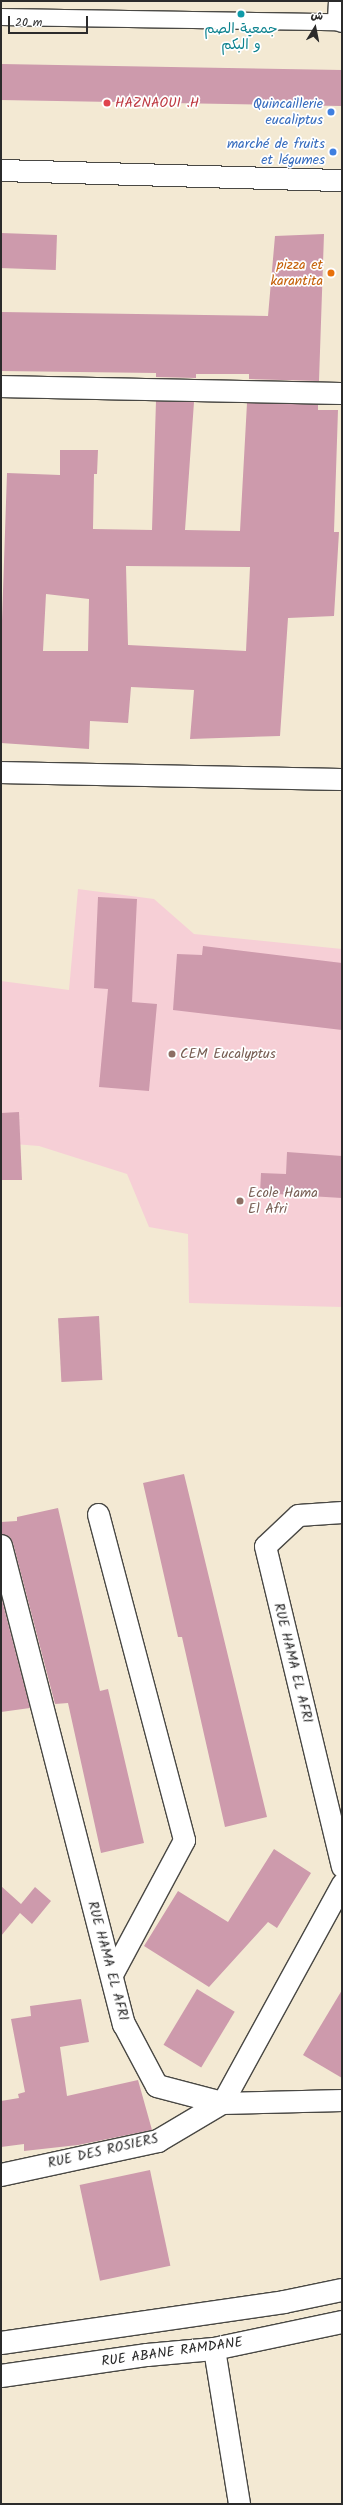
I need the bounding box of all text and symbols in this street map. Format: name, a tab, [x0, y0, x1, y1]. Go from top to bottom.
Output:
text: ش	[310, 6, 325, 26]
scale bar	[10, 8, 90, 34]
north arrow	[295, 8, 335, 48]
marker: جمعية الصم و البكم	[236, 9, 246, 19]
text: 20 m	[15, 13, 42, 32]
place label: جمعية الصم و البكم	[204, 21, 278, 54]
place label: HAZNAOUI .H	[115, 95, 199, 111]
place label: Quincaillerie eucaliptus	[253, 96, 323, 128]
marker: HAZNAOUI .H	[102, 98, 112, 108]
marker: Quincaillerie eucaliptus	[326, 107, 336, 117]
place label: marché de fruits et légumes	[227, 136, 325, 168]
marker: marché de fruits et légumes	[328, 147, 338, 157]
place label: pizza et karantita	[270, 257, 323, 290]
marker: pizza et karantita	[326, 268, 336, 278]
place label: CEM Eucalyptus	[180, 1046, 276, 1062]
marker: CEM Eucalyptus	[167, 1049, 177, 1059]
place label: Ecole Hama El Afri	[248, 1185, 318, 1218]
marker: Ecole Hama El Afri	[235, 1196, 245, 1206]
street label: RUE HAMA EL AFRI	[270, 1601, 316, 1725]
street label: RUE HAMA EL AFRI	[84, 1899, 132, 2023]
street label: RUE DES ROSIERS	[46, 2130, 160, 2172]
street label: RUE ABANE RAMDANE	[100, 2334, 244, 2370]

